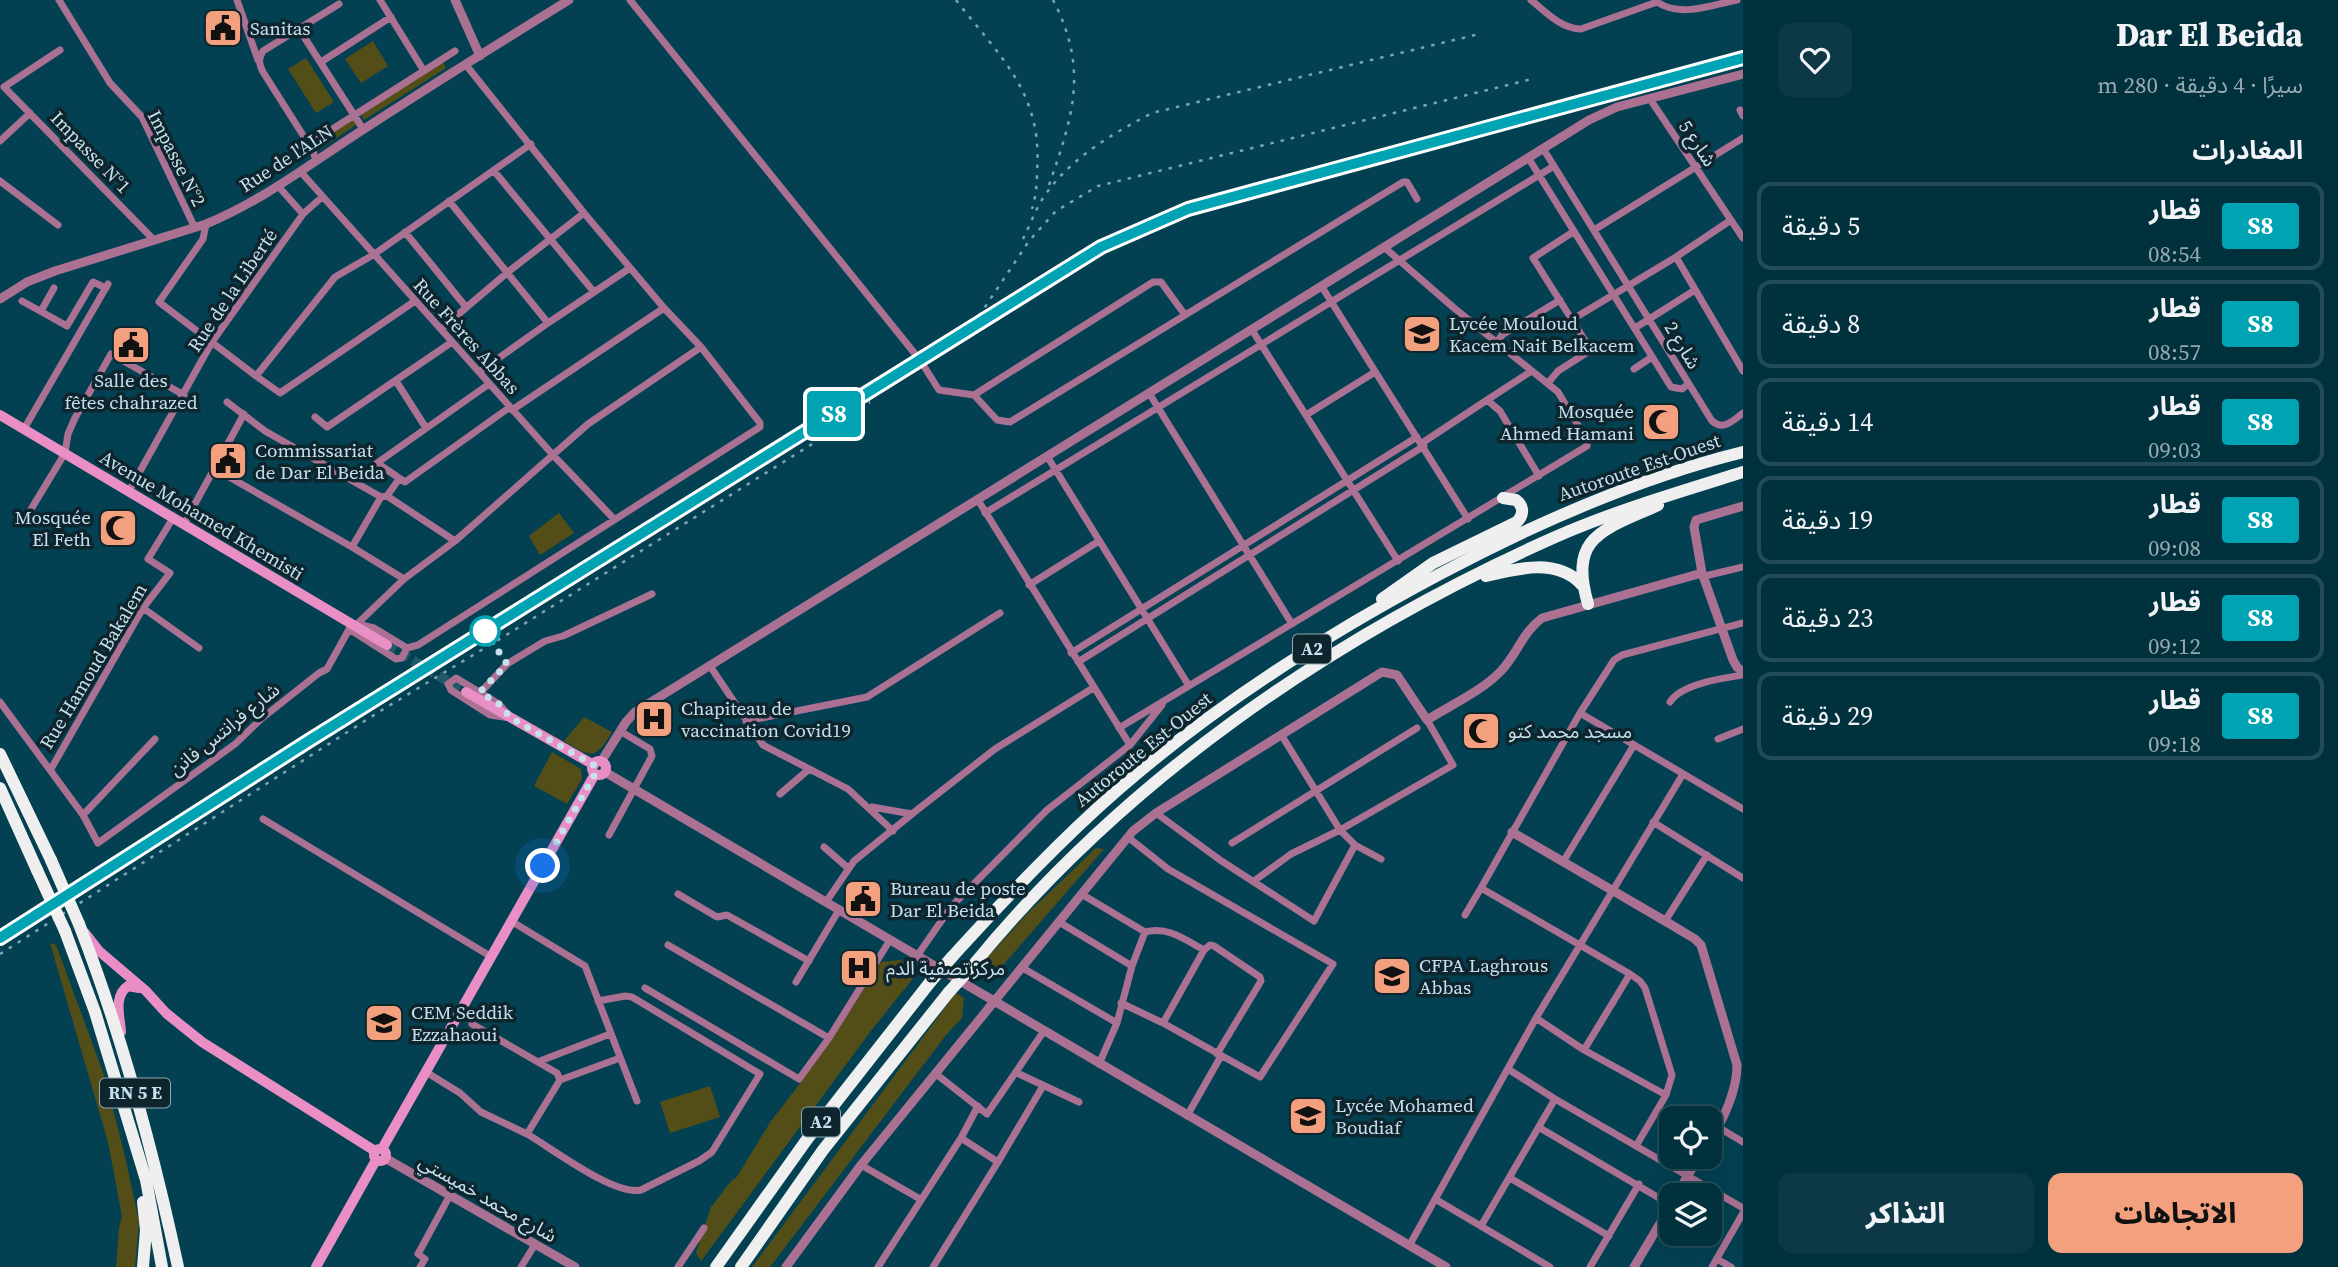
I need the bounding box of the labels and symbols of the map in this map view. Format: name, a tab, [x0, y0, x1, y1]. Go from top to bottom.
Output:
public building icon: Sanitas	[202, 7, 244, 49]
place label: Sanitas	[250, 15, 311, 41]
street label: Impasse N°1	[45, 105, 137, 199]
street label: Impasse N°2	[142, 105, 212, 211]
street label: شارع 5	[1672, 115, 1723, 172]
street label: Rue de l'ALN	[234, 118, 338, 198]
street label: Rue de la Liberté	[181, 223, 283, 357]
street label: Rue Frères Abbas	[408, 272, 526, 400]
place label: Lycée Mouloud Kacem Nait Belkacem	[1449, 310, 1635, 358]
school or university icon: Lycée Mouloud Kacem Nait Belkacem	[1401, 313, 1443, 355]
street label: شارع 2	[1658, 316, 1707, 374]
public building icon: Salle des fêtes chahrazed	[110, 324, 152, 366]
place label: Salle des fêtes chahrazed	[65, 367, 198, 415]
line badge: S8	[802, 391, 866, 437]
place label: Mosquée Ahmed Hamani	[1500, 398, 1634, 446]
mosque icon: Mosquée Ahmed Hamani	[1640, 401, 1682, 443]
street label: Autoroute Est-Ouest	[1554, 427, 1724, 507]
place label: Commissariat de Dar El Beida	[255, 437, 385, 485]
public building icon: Commissariat de Dar El Beida	[207, 440, 249, 482]
street label: Avenue Mohamed Khemisti	[95, 444, 309, 586]
place label: Mosquée El Feth	[15, 504, 91, 552]
mosque icon: Mosquée El Feth	[97, 507, 139, 549]
street label: Rue Hamoud Bakalem	[33, 578, 153, 754]
unlabelled marker	[470, 616, 500, 646]
road number: A2	[1293, 634, 1331, 664]
street label: شارع فرانتس فانن	[163, 676, 285, 782]
street label: Autoroute Est-Ouest	[1069, 685, 1218, 813]
place label: Chapiteau de vaccination Covid19	[681, 695, 851, 743]
hospital icon: Chapiteau de vaccination Covid19	[633, 698, 675, 740]
mosque icon: مسجد محمد كتو	[1460, 710, 1502, 752]
place label: مسجد محمد كتو	[1508, 718, 1632, 744]
your location	[525, 848, 560, 883]
place label: Bureau de poste Dar El Beida	[890, 875, 1026, 923]
public building icon: Bureau de poste Dar El Beida	[842, 878, 884, 920]
hospital icon: مركز تصفية الدم	[838, 947, 880, 989]
place label: CFPA Laghrous Abbas	[1419, 952, 1548, 1000]
place label: مركز تصفية الدم	[886, 955, 1005, 983]
school or university icon: CFPA Laghrous Abbas	[1371, 955, 1413, 997]
place label: CEM Seddik Ezzahaoui	[411, 999, 514, 1047]
school or university icon: CEM Seddik Ezzahaoui	[363, 1002, 405, 1044]
road number: RN 5 E	[100, 1078, 170, 1108]
place label: Lycée Mohamed Boudiaf	[1335, 1092, 1474, 1140]
school or university icon: Lycée Mohamed Boudiaf	[1287, 1095, 1329, 1137]
road number: A2	[802, 1107, 840, 1136]
street label: شارع محمد خميستي	[413, 1148, 562, 1250]

